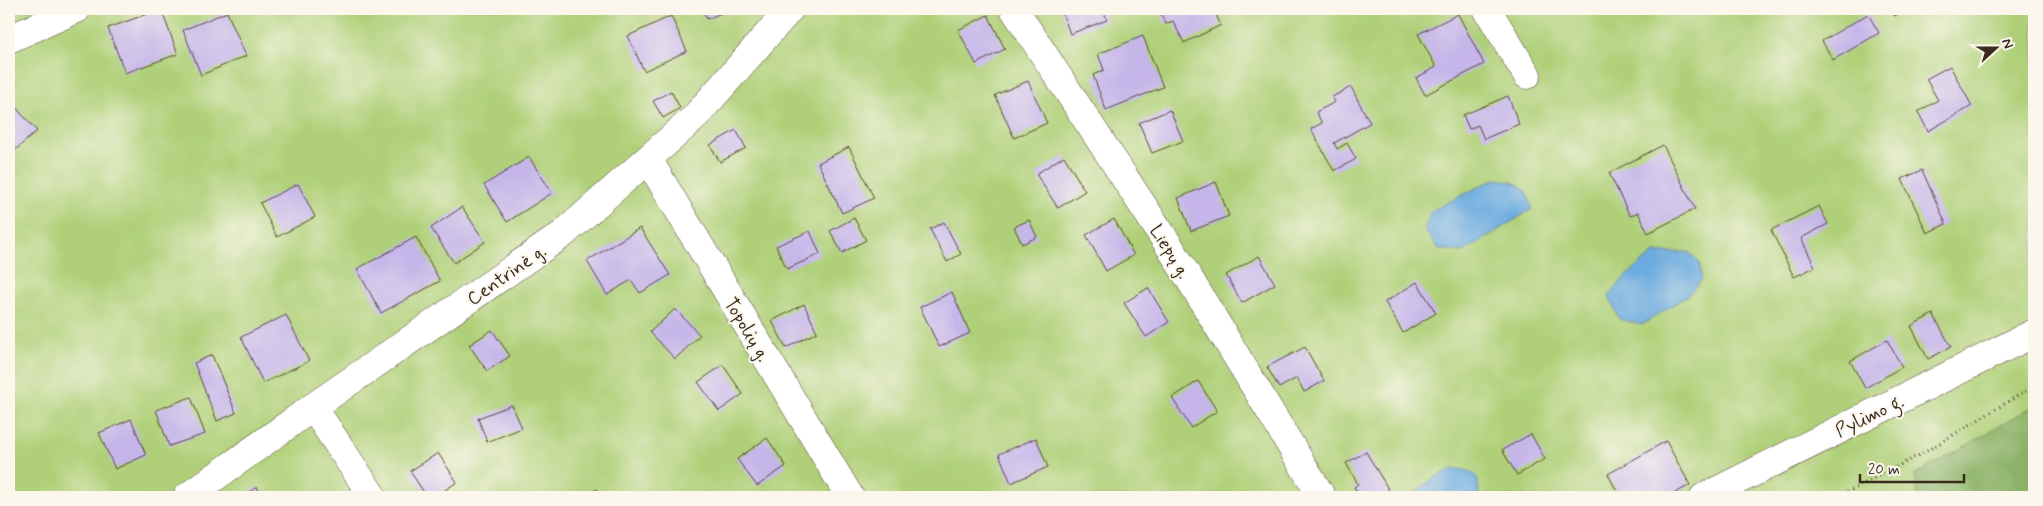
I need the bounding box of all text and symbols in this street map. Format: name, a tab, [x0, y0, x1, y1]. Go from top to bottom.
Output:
north arrow	[1970, 22, 2020, 72]
text: N	[1997, 36, 2017, 51]
street label: Liepų g.	[1143, 220, 1196, 284]
street label: Centrinė g.	[462, 239, 552, 313]
street label: Topolių g.	[717, 293, 776, 367]
street label: Pylimo g.	[1831, 389, 1909, 446]
scale bar	[1860, 451, 1964, 483]
text: 20 m	[1868, 460, 1900, 480]

